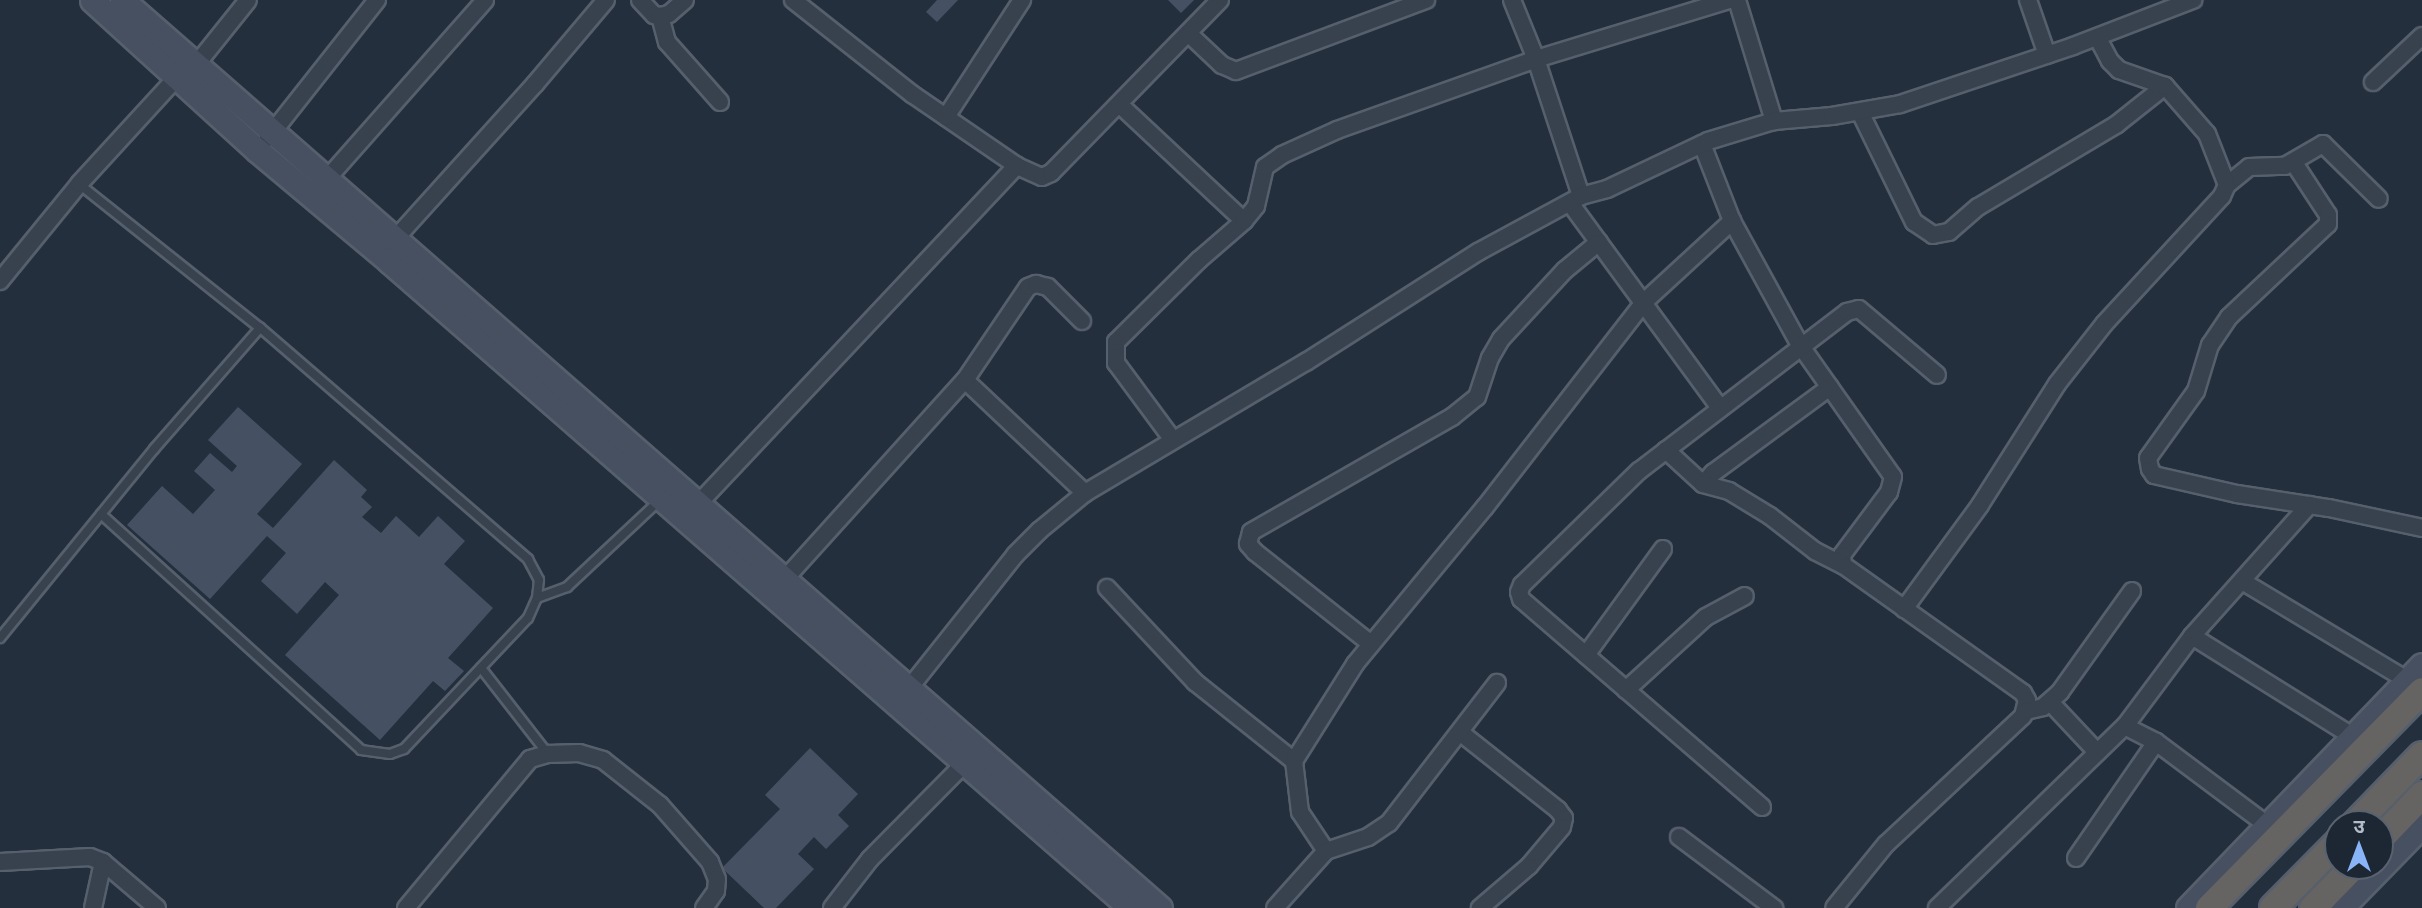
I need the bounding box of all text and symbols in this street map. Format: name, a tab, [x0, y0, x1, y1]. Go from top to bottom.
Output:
north arrow	[2324, 810, 2394, 880]
text: उ	[2353, 815, 2365, 837]

